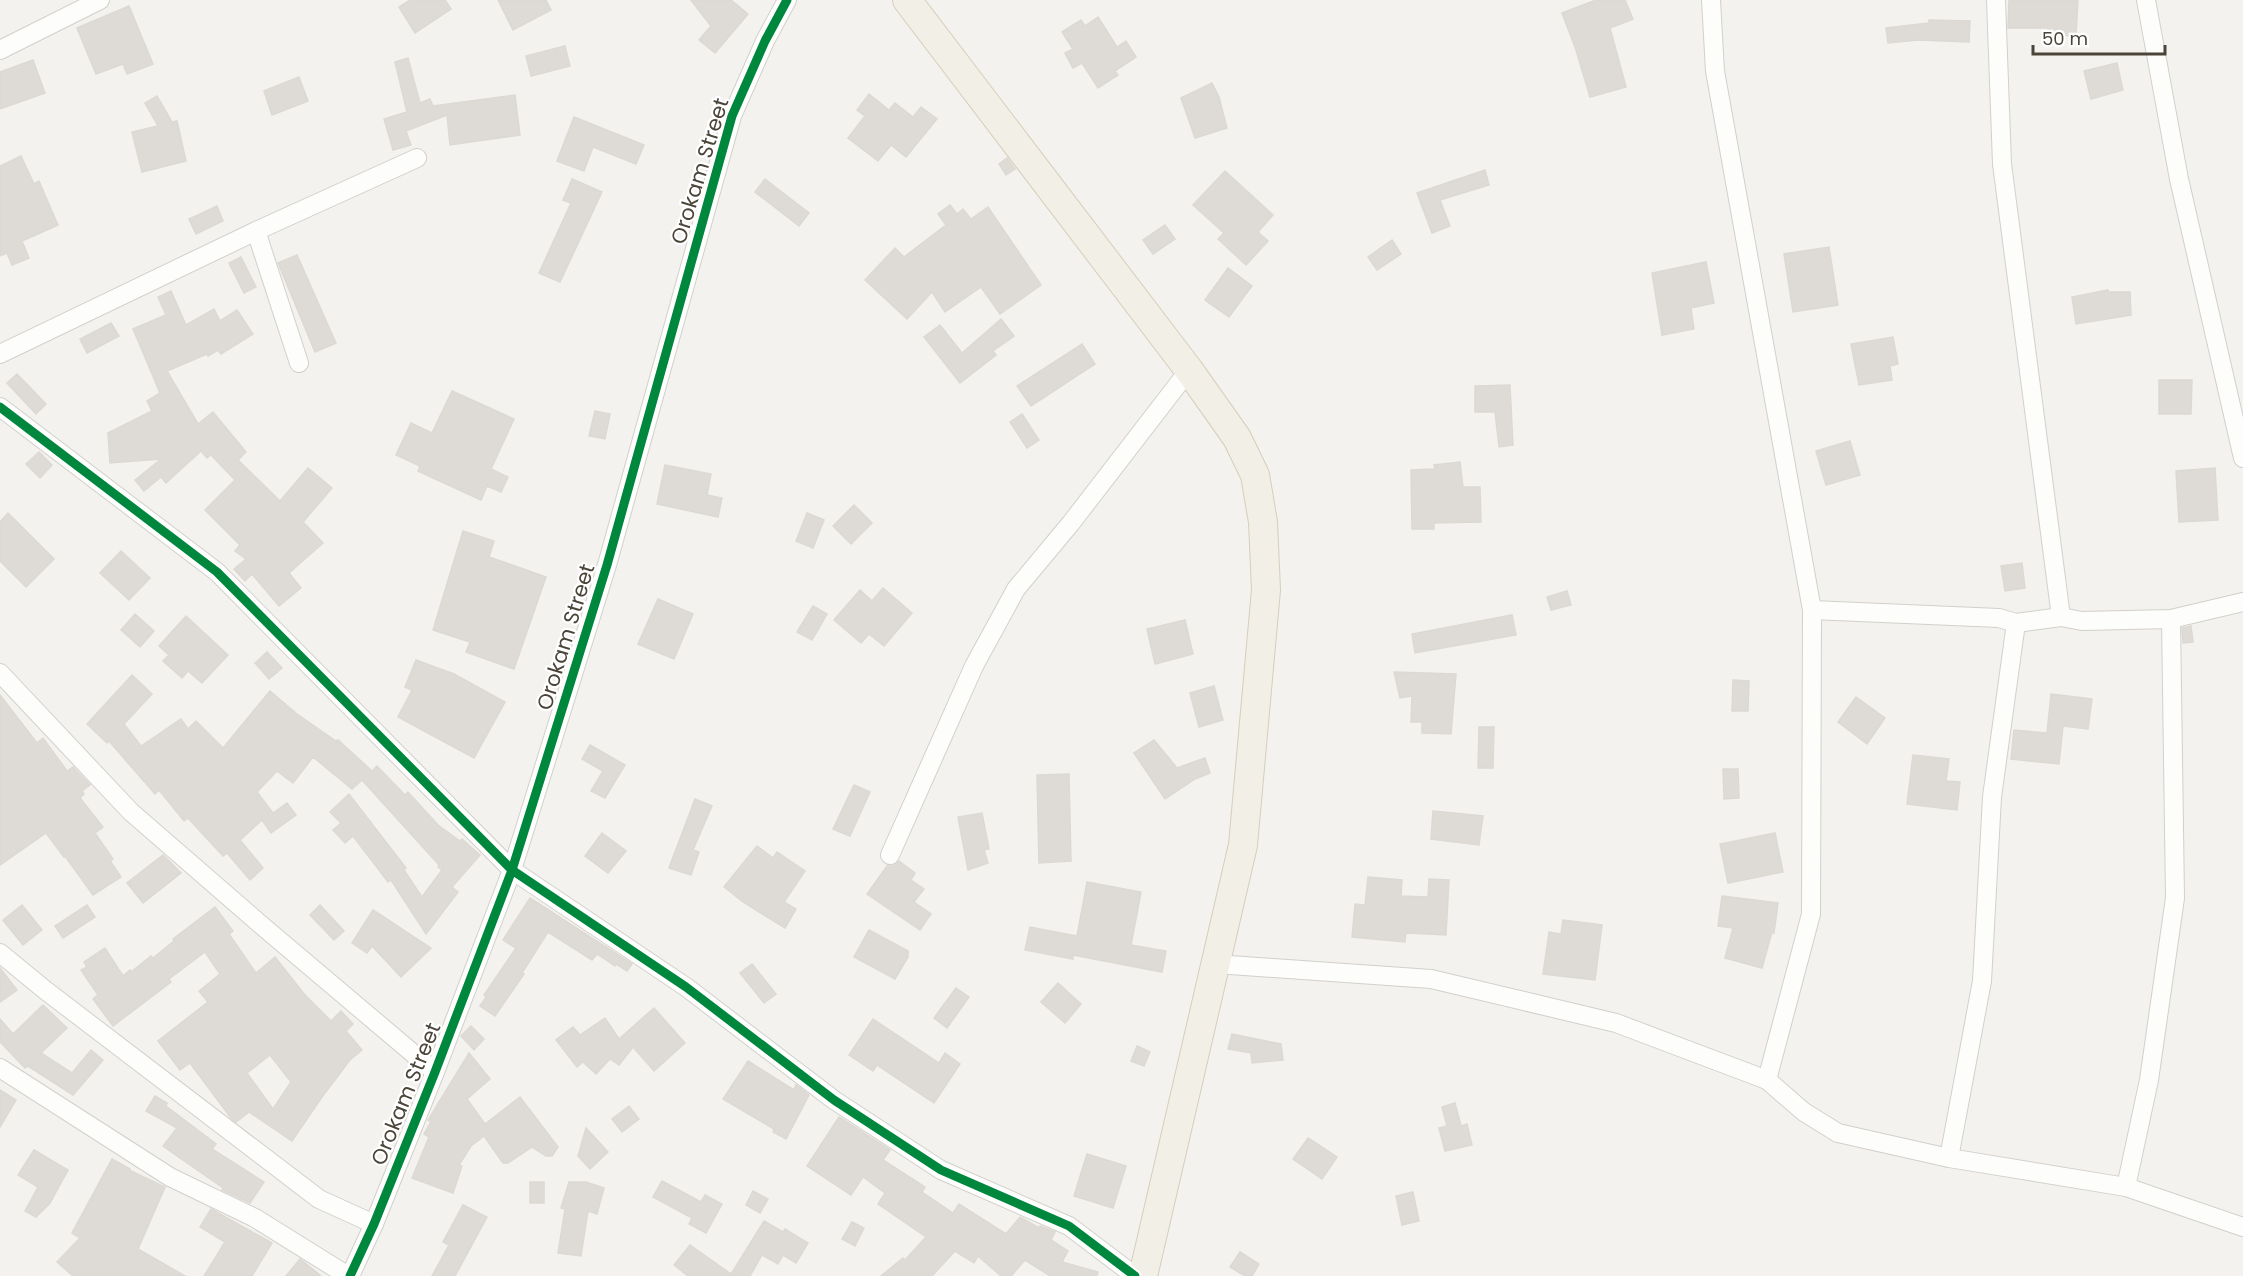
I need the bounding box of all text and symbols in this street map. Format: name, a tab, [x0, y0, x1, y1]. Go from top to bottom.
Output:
scale bar	[2033, 18, 2165, 56]
text: 50 m	[2042, 26, 2088, 51]
street label: Orokam Street	[664, 94, 736, 248]
street label: Orokam Street	[530, 560, 602, 714]
street label: Orokam Street	[364, 1018, 447, 1169]

